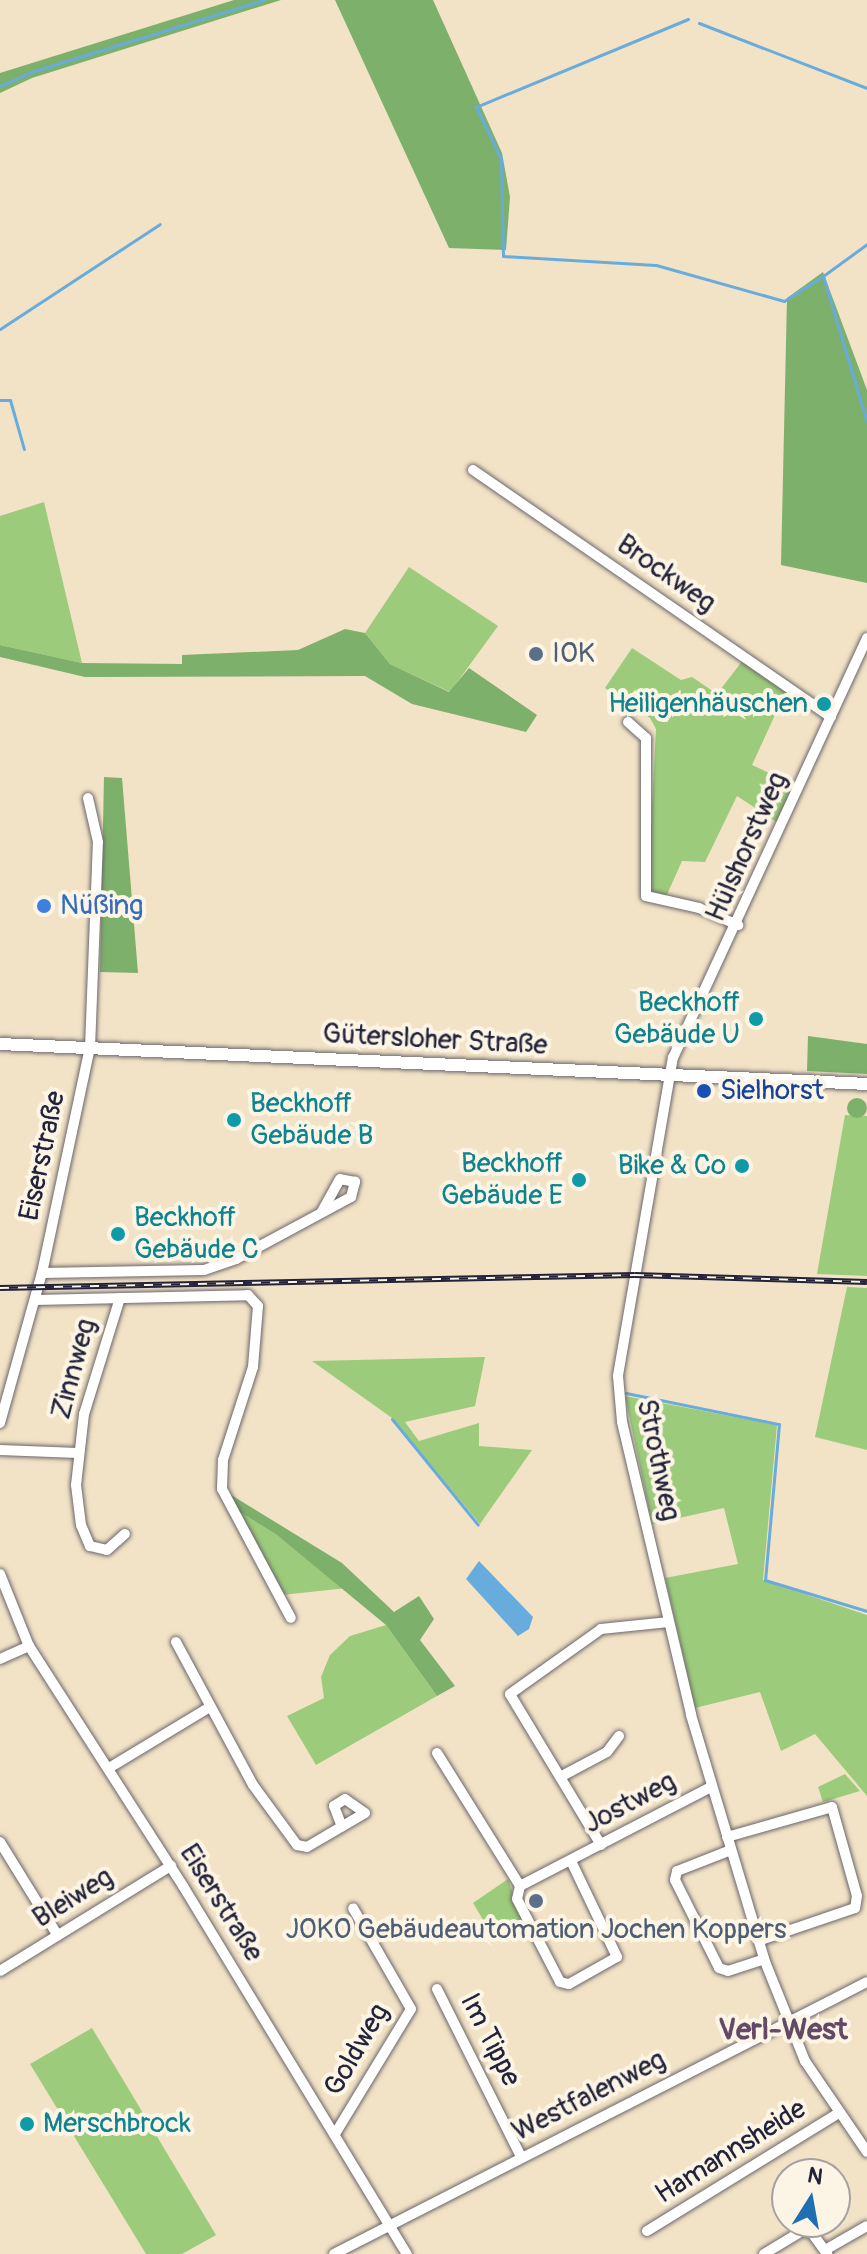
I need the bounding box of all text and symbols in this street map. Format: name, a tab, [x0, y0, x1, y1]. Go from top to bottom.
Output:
street label: Brockweg	[610, 528, 722, 620]
place label: IOK	[552, 637, 595, 671]
marker: IOK	[527, 645, 545, 663]
place label: Heiligenhäuschen	[608, 687, 808, 721]
marker: Heiligenhäuschen	[815, 695, 833, 713]
street label: Hülshorstweg	[699, 767, 795, 927]
place label: Nüßing	[60, 889, 143, 923]
marker: Nüßing	[35, 897, 53, 915]
place label: Beckhoff Gebäude U	[614, 986, 740, 1052]
marker: Beckhoff Gebäude U	[747, 1010, 765, 1028]
street label: Gütersloher Straße	[322, 1017, 548, 1063]
place label: Sielhorst	[720, 1074, 824, 1108]
marker: Sielhorst	[695, 1082, 713, 1100]
place label: Beckhoff Gebäude B	[250, 1087, 373, 1153]
street label: Eiserstraße	[13, 1088, 73, 1224]
marker: Beckhoff Gebäude B	[225, 1111, 243, 1129]
place label: Beckhoff Gebäude E	[441, 1147, 563, 1213]
place label: Bike & Co	[618, 1149, 726, 1183]
marker: Bike & Co	[733, 1157, 751, 1175]
marker: Beckhoff Gebäude E	[570, 1171, 588, 1189]
place label: Beckhoff Gebäude C	[134, 1201, 259, 1267]
marker: Beckhoff Gebäude C	[109, 1225, 127, 1243]
street label: Zinnweg	[45, 1315, 103, 1423]
street label: Strothweg	[629, 1396, 687, 1524]
street label: Jostweg	[578, 1765, 682, 1841]
street label: Eiserstraße	[172, 1838, 270, 1968]
street label: Bleiweg	[27, 1860, 119, 1936]
marker: JOKO Gebäudeautomation Jochen Koppers	[527, 1892, 545, 1910]
place label: JOKO Gebäudeautomation Jochen Koppers	[285, 1913, 787, 1947]
street label: Im Tippe	[452, 1988, 528, 2092]
street label: Goldweg	[317, 1998, 397, 2102]
district label: Verl-West	[718, 2012, 848, 2048]
street label: Westfalenweg	[507, 2043, 671, 2149]
street label: Hamannsheide	[650, 2092, 812, 2212]
place label: Merschbrock	[43, 2107, 191, 2141]
marker: Merschbrock	[18, 2115, 36, 2133]
north arrow	[771, 2158, 851, 2238]
text: N	[805, 2161, 825, 2192]

